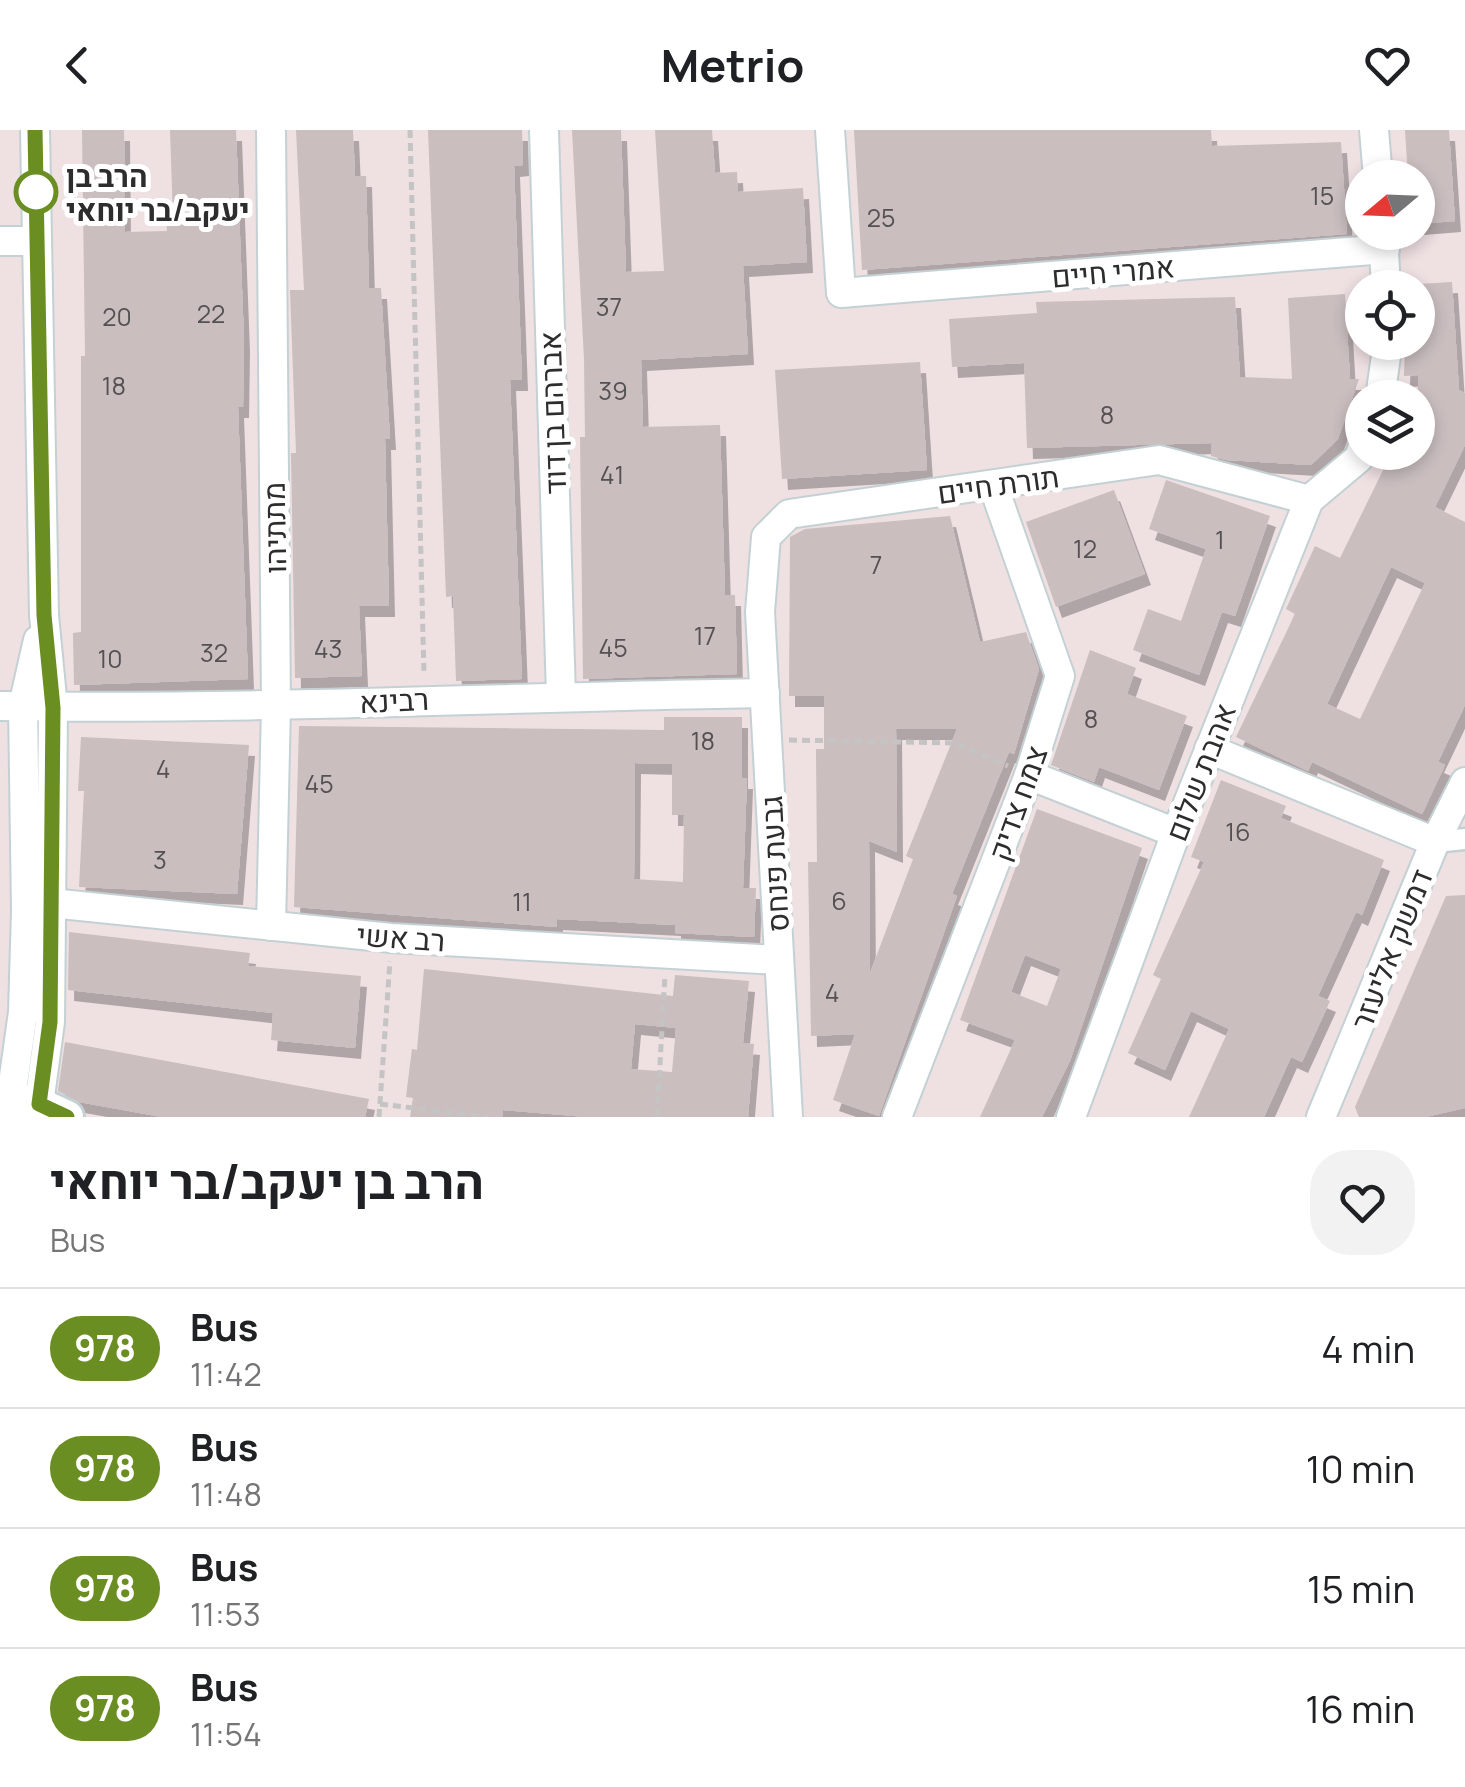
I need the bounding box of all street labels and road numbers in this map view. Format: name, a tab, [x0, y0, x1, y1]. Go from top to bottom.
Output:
street label: אמרי חיים	[1050, 245, 1176, 297]
street label: אברהם בן דוד	[529, 331, 575, 495]
street label: תורת חיים	[935, 455, 1061, 513]
street label: מתתיהו	[253, 482, 295, 574]
street label: רבינא	[358, 678, 430, 722]
street label: אהבת שלום	[1155, 697, 1245, 847]
street label: צמח צדיק	[977, 740, 1057, 866]
street label: גבעת פנחס	[750, 795, 798, 933]
street label: דמשק אליעזר	[1340, 863, 1442, 1035]
street label: רב אשי	[355, 913, 447, 961]

